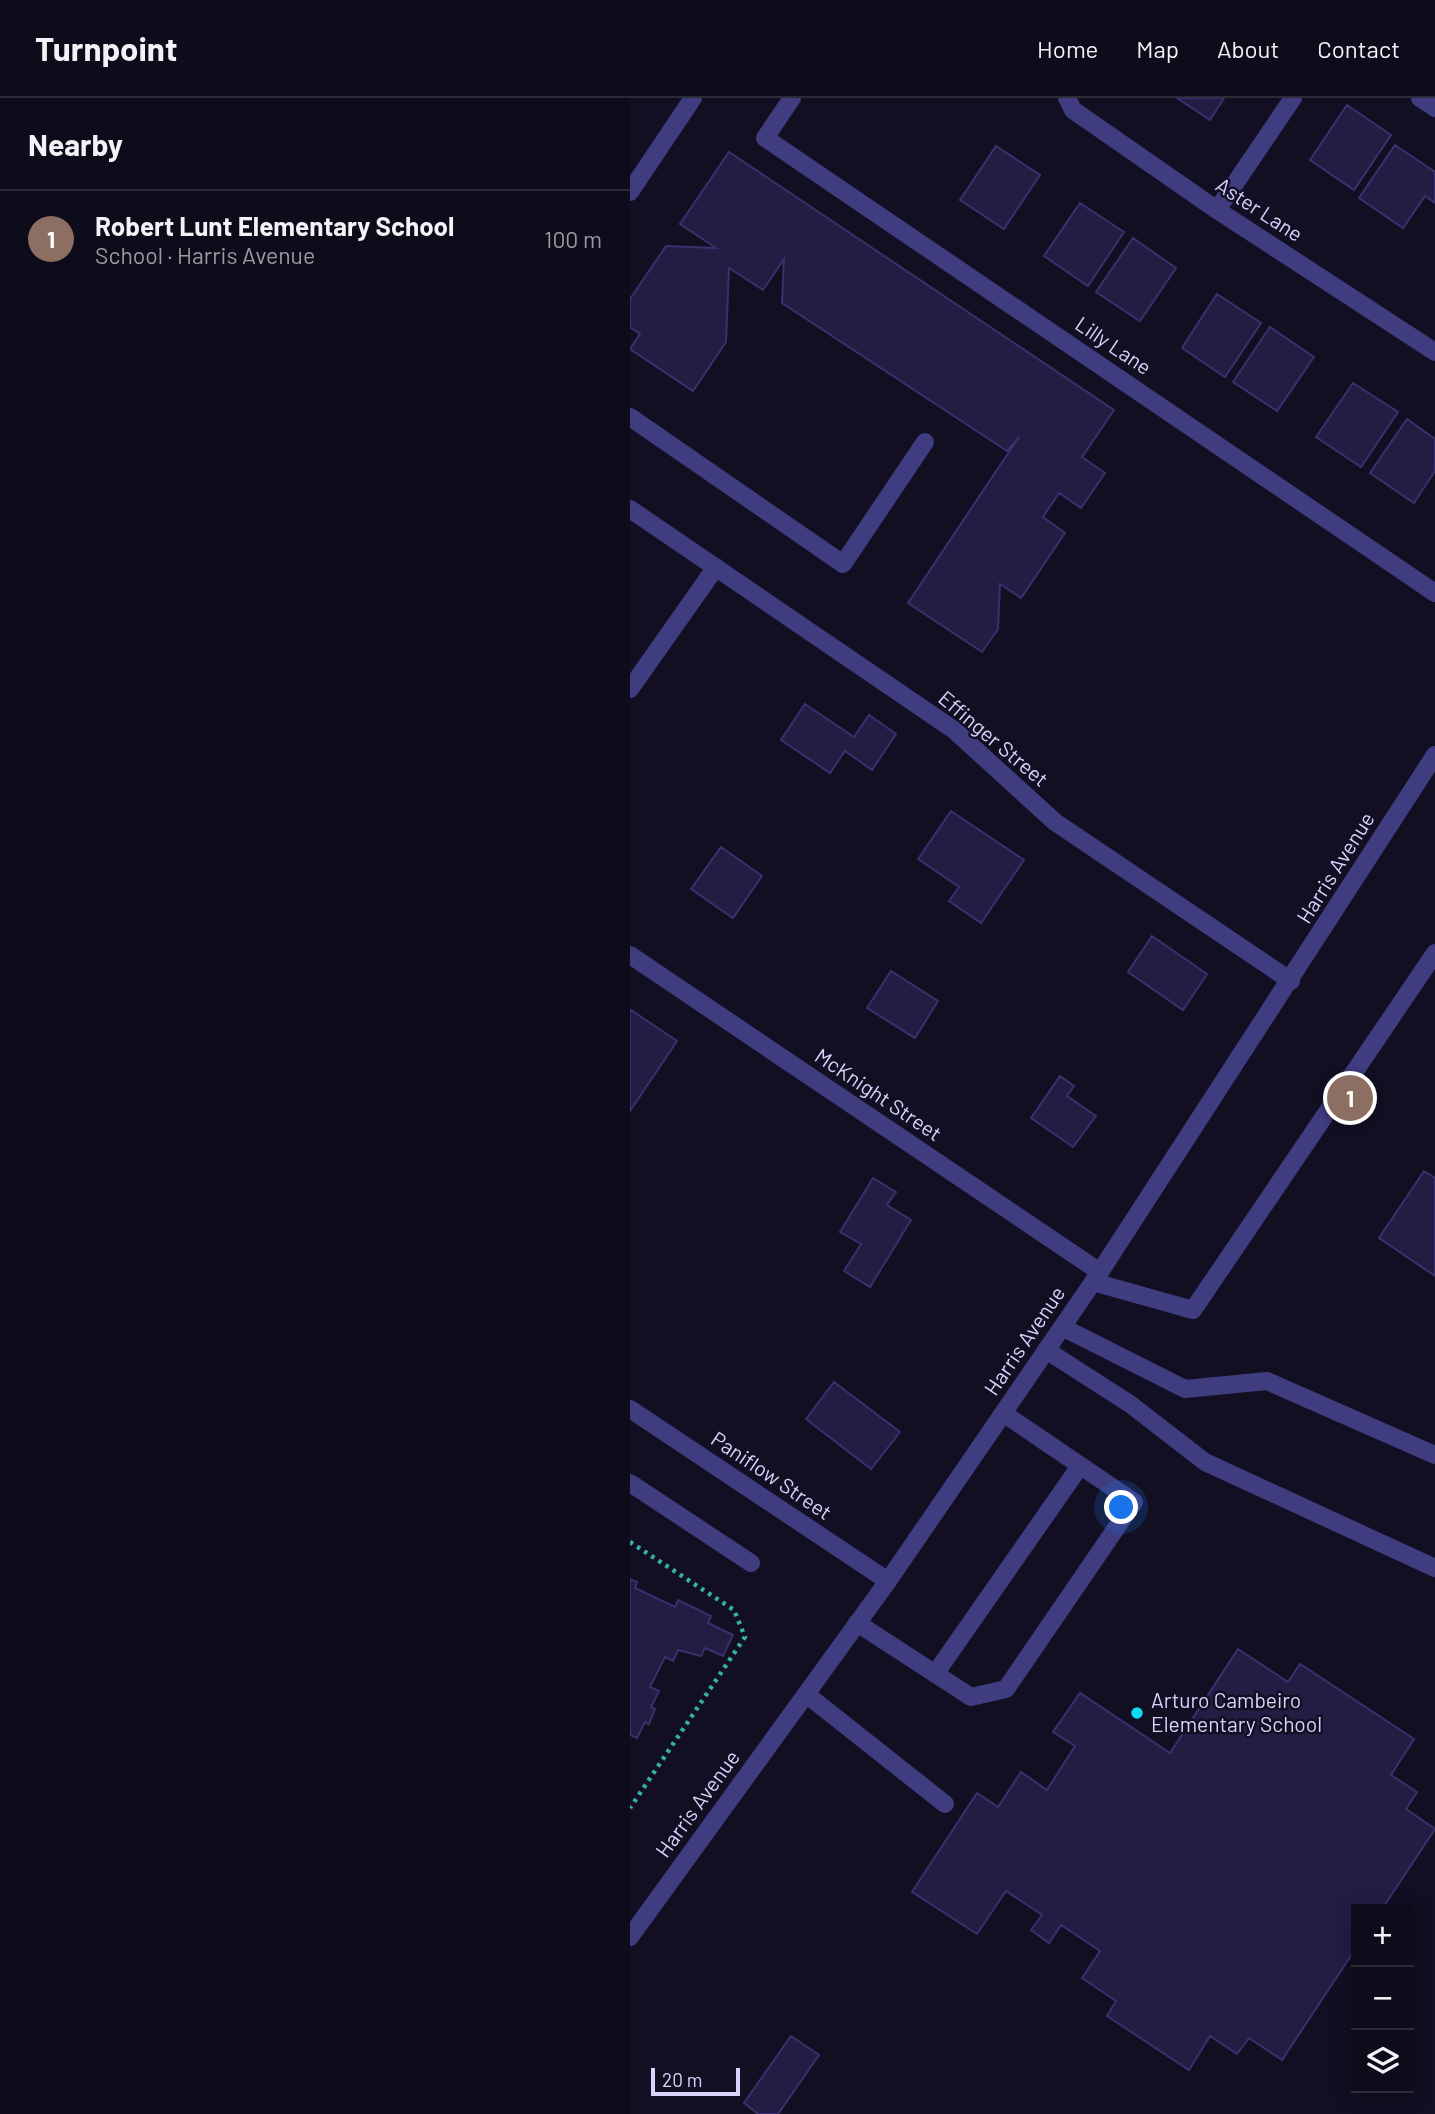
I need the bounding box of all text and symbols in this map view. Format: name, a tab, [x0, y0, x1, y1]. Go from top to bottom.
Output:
text: Turnpoint	[35, 28, 177, 68]
text: Home	[1037, 34, 1098, 63]
text: Map	[1136, 34, 1179, 63]
text: About	[1217, 34, 1279, 63]
text: Contact	[1317, 34, 1400, 63]
text: Nearby	[28, 126, 123, 162]
street label: Aster Lane	[1212, 172, 1308, 246]
text: Robert Lunt Elementary School	[95, 210, 454, 241]
text: 1	[47, 225, 55, 253]
text: 100 m	[544, 225, 602, 253]
text: School · Harris Avenue	[95, 241, 315, 269]
street label: Lilly Lane	[1071, 310, 1156, 379]
street label: Effinger Street	[934, 685, 1054, 791]
street label: Harris Avenue	[1291, 807, 1379, 927]
street label: McKnight Street	[811, 1042, 947, 1145]
pin: 1	[1327, 1072, 1373, 1124]
street label: Harris Avenue	[978, 1281, 1069, 1399]
street label: Paniflow Street	[707, 1425, 837, 1524]
your location	[1104, 1490, 1138, 1524]
place label: Arturo Cambeiro Elementary School	[1151, 1687, 1322, 1736]
marker: Arturo Cambeiro Elementary School	[1129, 1705, 1145, 1721]
street label: Harris Avenue	[650, 1745, 744, 1861]
map controls	[1351, 1904, 1414, 2093]
button: +	[1351, 1904, 1414, 1967]
button: −	[1351, 1967, 1414, 2030]
button: layers	[1351, 2030, 1414, 2093]
scale bar	[651, 2065, 740, 2097]
text: 20 m	[662, 2068, 702, 2091]

